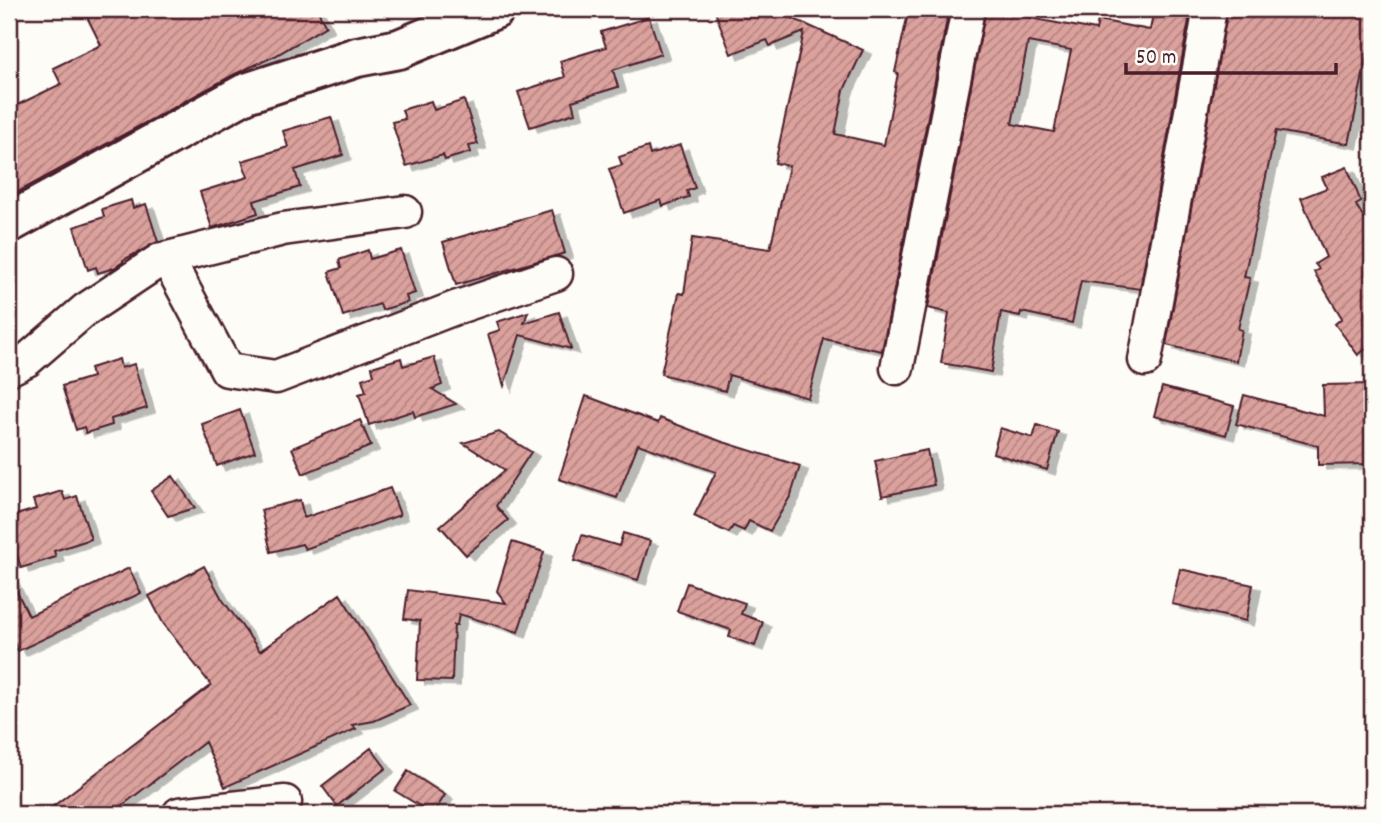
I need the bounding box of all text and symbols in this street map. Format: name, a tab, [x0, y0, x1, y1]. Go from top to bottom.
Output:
scale bar	[1126, 32, 1336, 76]
text: 50 m	[1136, 44, 1176, 74]

